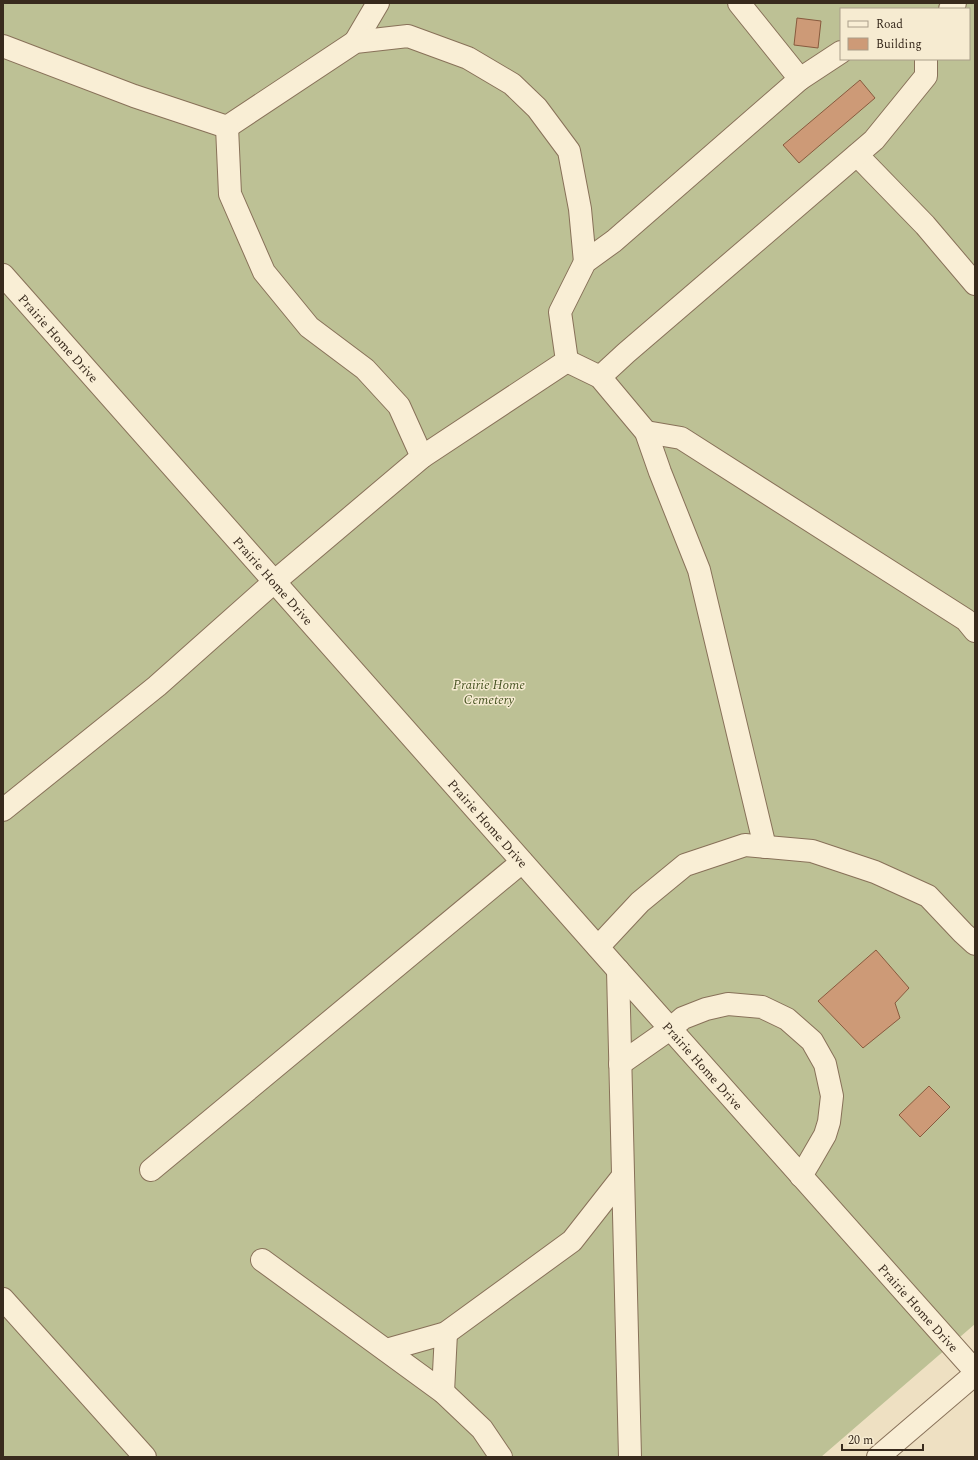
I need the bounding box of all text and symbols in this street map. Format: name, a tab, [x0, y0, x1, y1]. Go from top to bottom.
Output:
legend	[840, 8, 970, 60]
text: Road	[876, 15, 903, 34]
text: Building	[876, 35, 922, 54]
street label: Prairie Home Drive	[13, 290, 103, 387]
street label: Prairie Home Drive	[228, 532, 318, 630]
park label: Prairie Home Cemetery	[453, 675, 525, 710]
street label: Prairie Home Drive	[442, 775, 532, 873]
street label: Prairie Home Drive	[657, 1017, 747, 1115]
street label: Prairie Home Drive	[873, 1259, 963, 1357]
scale bar	[842, 1426, 923, 1452]
text: 20 m	[848, 1431, 873, 1450]

